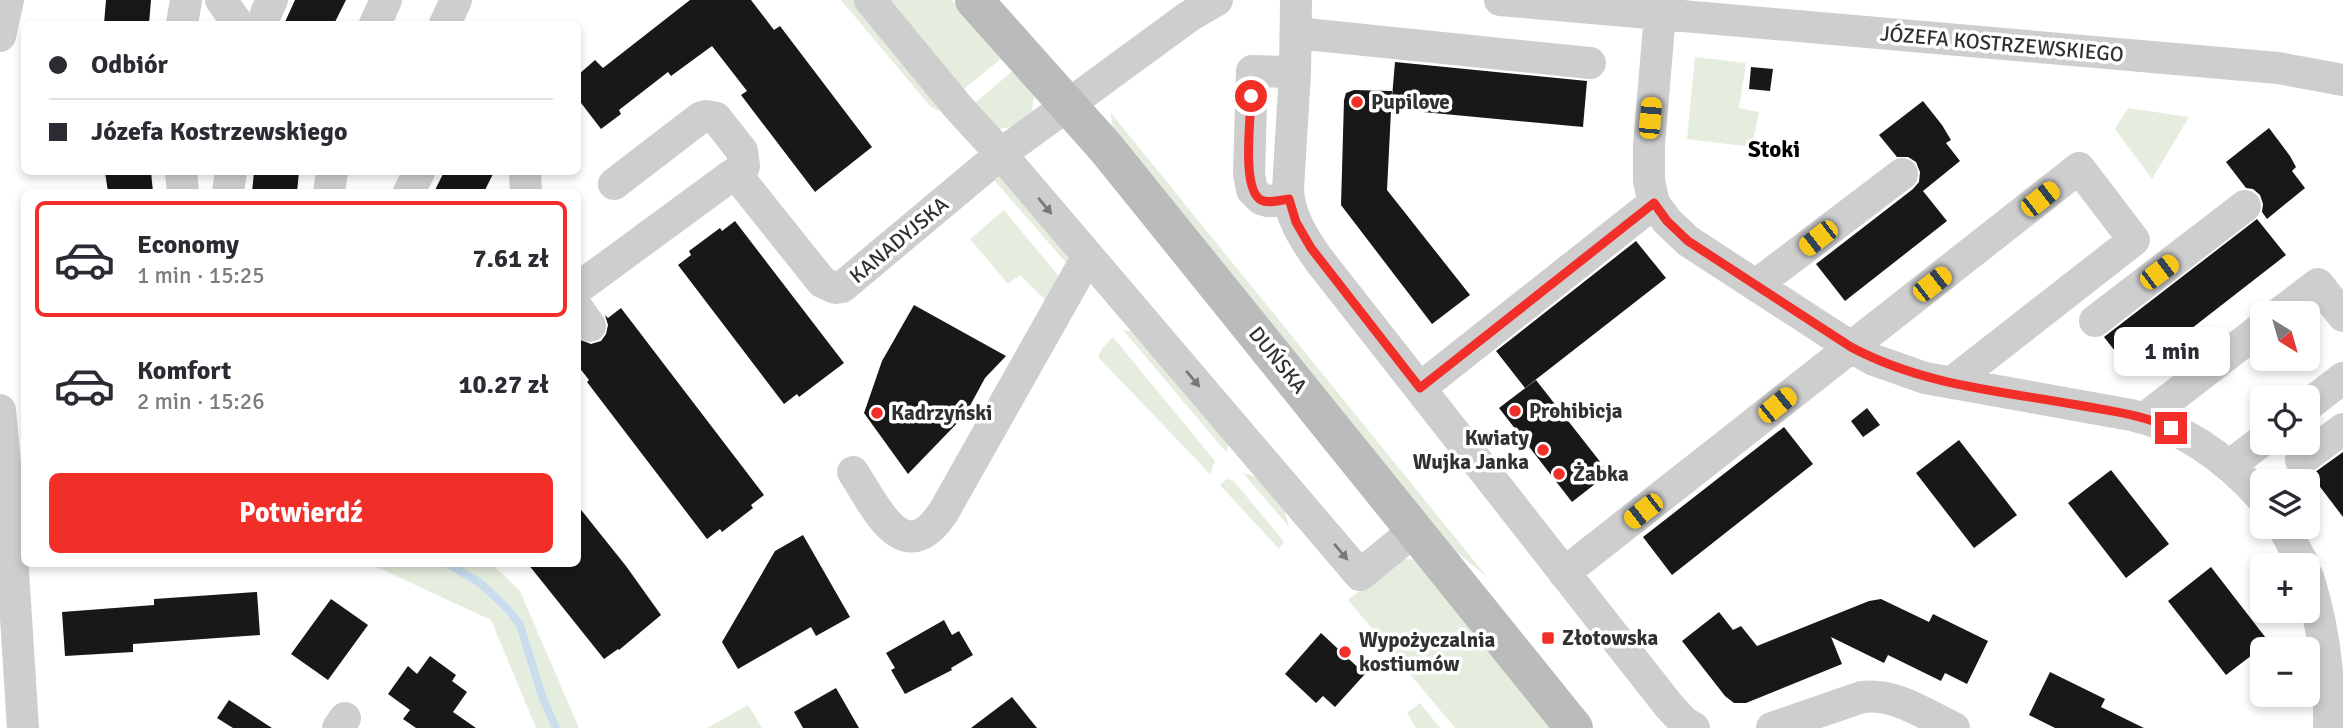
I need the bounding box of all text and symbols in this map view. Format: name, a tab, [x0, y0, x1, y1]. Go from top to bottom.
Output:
street label: JÓZEFA KOSTRZEWSKIEGO	[1879, 20, 2125, 68]
text: Odbiór	[91, 49, 168, 81]
route start	[1235, 80, 1267, 112]
place label: Pupilove	[1371, 89, 1450, 115]
marker: Pupilove	[1349, 94, 1365, 110]
car	[1638, 96, 1663, 140]
text: Józefa Kostrzewskiego	[91, 116, 348, 148]
district label: Stoki	[1748, 135, 1800, 164]
car	[2017, 178, 2064, 220]
street label: KANADYJSKA	[844, 191, 954, 289]
one-way arrow	[1037, 197, 1052, 214]
car	[1795, 217, 1842, 259]
icon: car	[53, 228, 116, 291]
text: Economy	[137, 229, 239, 261]
text: 7.61 zł	[473, 243, 549, 275]
car	[2136, 251, 2183, 293]
text: 1 min · 15:25	[137, 261, 265, 290]
car	[1909, 263, 1956, 305]
north arrow	[2250, 301, 2320, 371]
map controls	[2250, 301, 2320, 707]
street label: DUŃSKA	[1243, 321, 1313, 399]
callout: 1 min	[2113, 326, 2229, 376]
text: 1 min	[2144, 337, 2200, 366]
icon: car	[53, 354, 116, 417]
text: Komfort	[137, 355, 231, 387]
text: 10.27 zł	[458, 369, 549, 401]
one-way arrow	[1185, 370, 1200, 387]
car	[1755, 384, 1800, 426]
button: locate	[2250, 385, 2320, 455]
text: 2 min · 15:26	[137, 387, 265, 416]
place label: Prohibicja	[1529, 398, 1623, 424]
place label: Kadrzyński	[891, 400, 992, 426]
marker: Prohibicja	[1507, 403, 1523, 419]
marker: Kadrzyński	[869, 405, 885, 421]
route end	[2155, 412, 2187, 444]
place label: Kwiaty Wujka Janka	[1413, 425, 1530, 475]
marker: Kwiaty Wujka Janka	[1535, 442, 1551, 458]
place label: Żabka	[1573, 461, 1629, 487]
marker: Żabka	[1551, 466, 1567, 482]
button: layers	[2250, 469, 2320, 539]
button: Potwierdź	[49, 473, 553, 553]
car	[1620, 490, 1667, 532]
one-way arrow	[1333, 543, 1348, 560]
button: +	[2250, 553, 2320, 623]
place label: Złotowska	[1562, 625, 1659, 651]
place label: Wypożyczalnia kostiumów	[1359, 627, 1495, 677]
marker: Złotowska	[1540, 630, 1556, 646]
button: −	[2250, 637, 2320, 707]
marker: Wypożyczalnia kostiumów	[1337, 644, 1353, 660]

